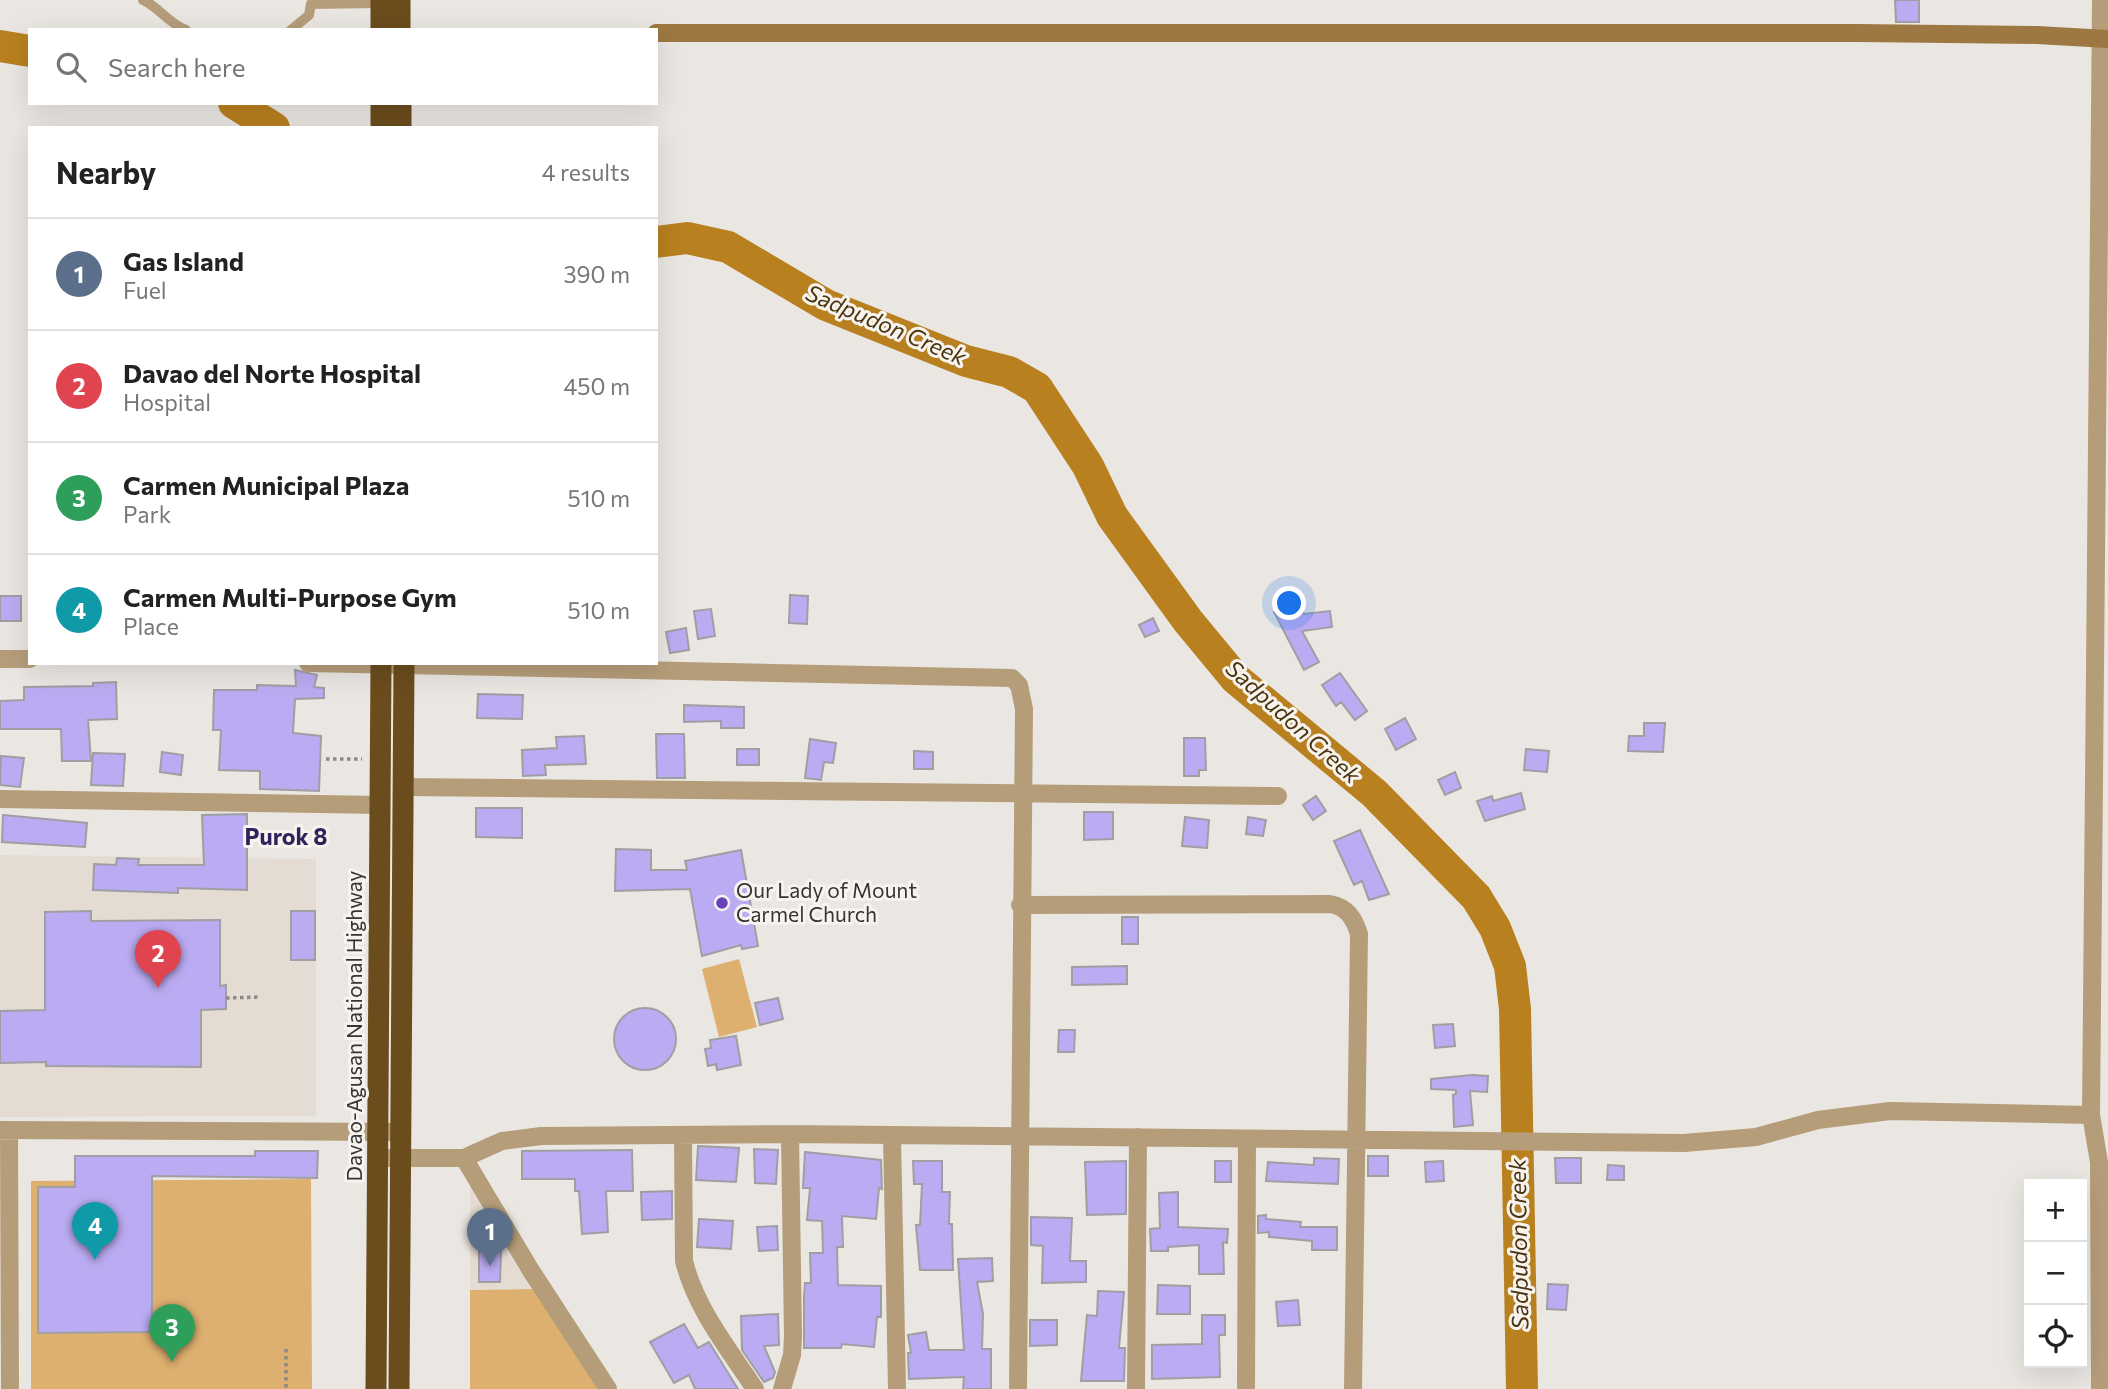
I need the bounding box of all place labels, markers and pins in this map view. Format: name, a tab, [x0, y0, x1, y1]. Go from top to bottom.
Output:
place label: Our Lady of Mount Carmel Church	[736, 877, 917, 926]
marker: Our Lady of Mount Carmel Church	[714, 895, 730, 911]
pin: 2	[135, 930, 181, 988]
pin: 4	[72, 1202, 118, 1260]
pin: 1	[467, 1208, 513, 1266]
pin: 3	[149, 1304, 195, 1362]

